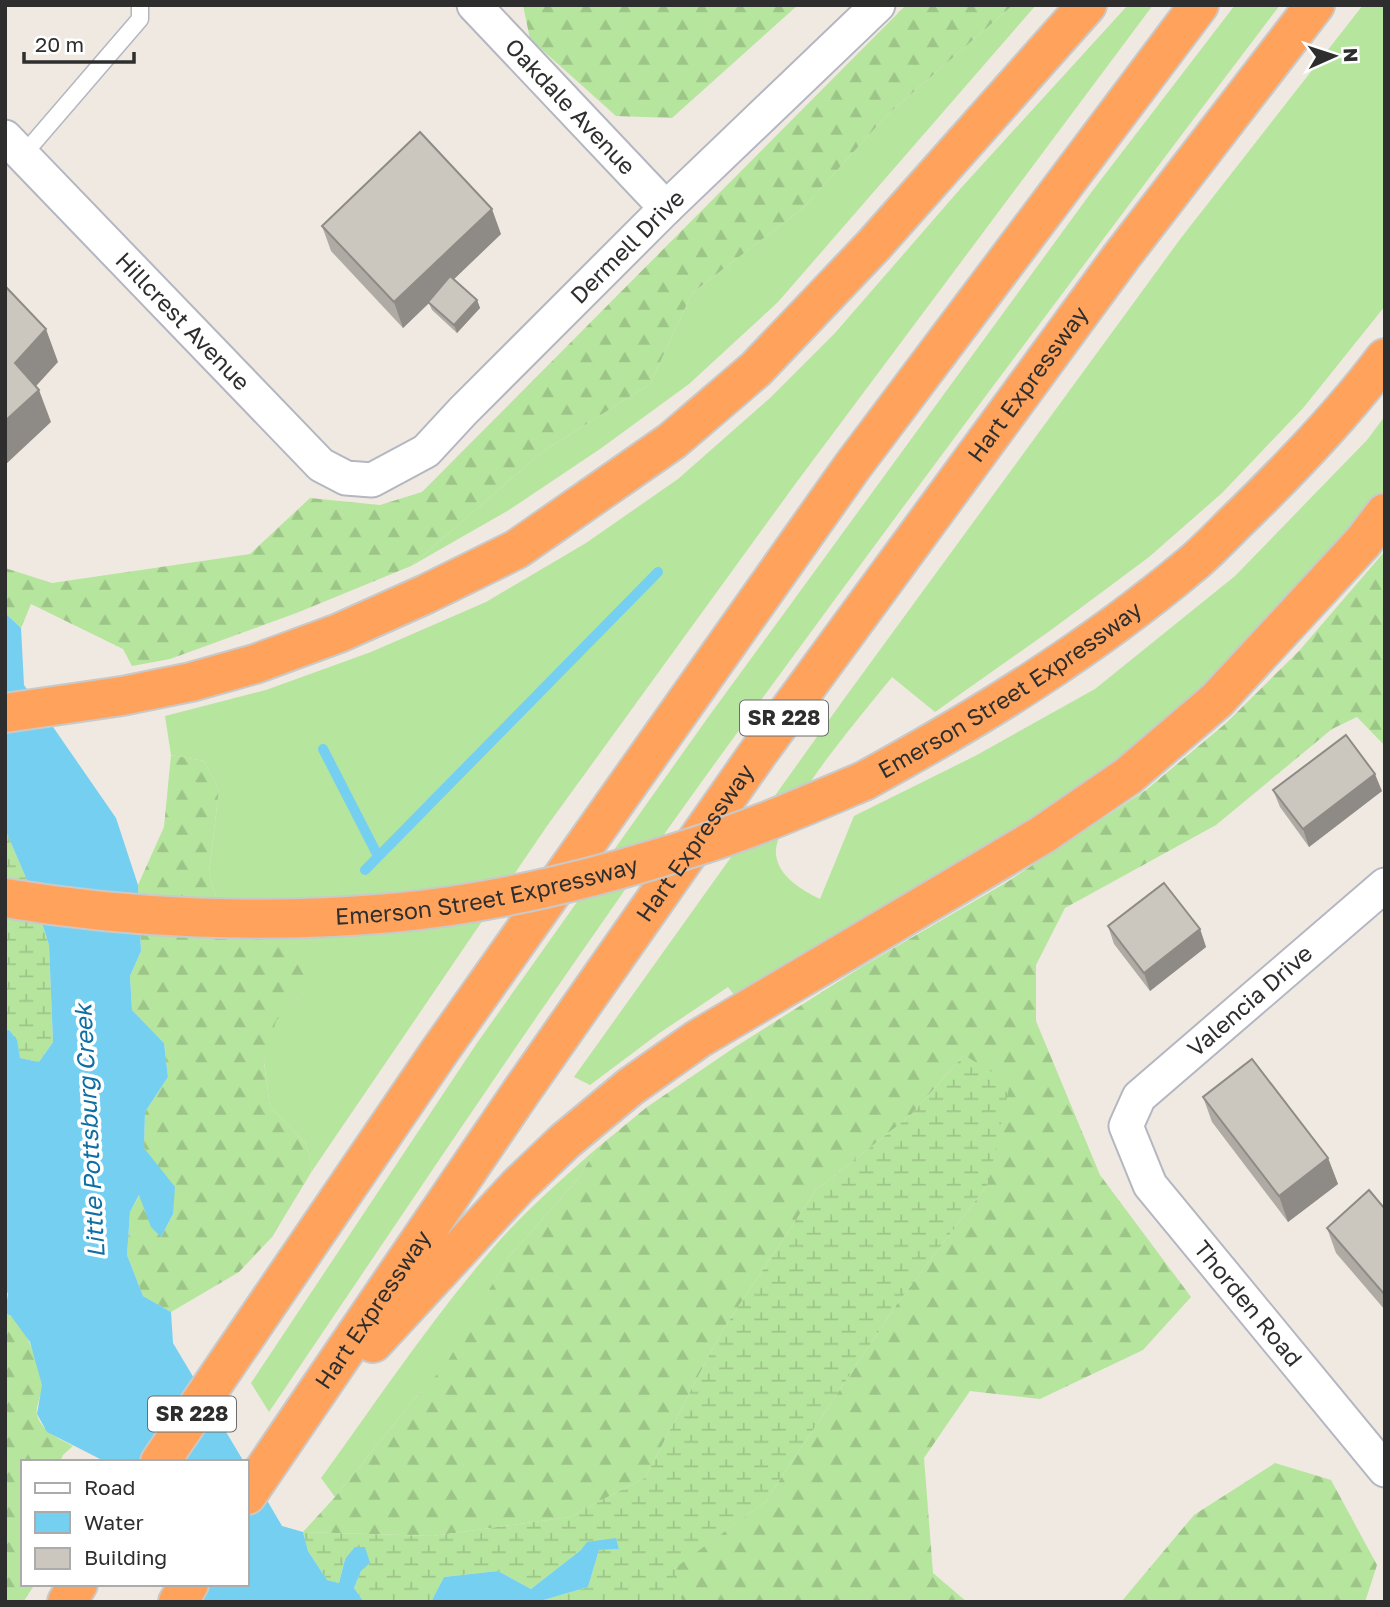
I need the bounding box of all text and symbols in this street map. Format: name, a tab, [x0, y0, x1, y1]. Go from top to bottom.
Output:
scale bar	[24, 21, 135, 65]
north arrow	[1299, 21, 1369, 91]
text: 20 m	[35, 31, 84, 57]
street label: Oakdale Avenue	[500, 32, 642, 180]
text: N	[1340, 47, 1363, 63]
street label: Dermell Drive	[564, 183, 690, 309]
street label: Hillcrest Avenue	[110, 246, 256, 396]
street label: Hart Expressway	[961, 300, 1093, 467]
street label: Emerson Street Expressway	[873, 595, 1147, 784]
road number: SR 228	[740, 700, 828, 736]
street label: Hart Expressway	[629, 758, 759, 927]
street label: Emerson Street Expressway	[334, 850, 641, 930]
street label: Valencia Drive	[1181, 938, 1317, 1062]
water label: Little Pottsburg Creek	[67, 1001, 111, 1259]
street label: Hart Expressway	[308, 1224, 436, 1394]
street label: Thorden Road	[1189, 1234, 1309, 1372]
road number: SR 228	[148, 1396, 236, 1432]
legend	[21, 1460, 248, 1586]
text: Road	[84, 1474, 135, 1500]
text: Water	[84, 1509, 144, 1535]
text: Building	[84, 1544, 167, 1570]

